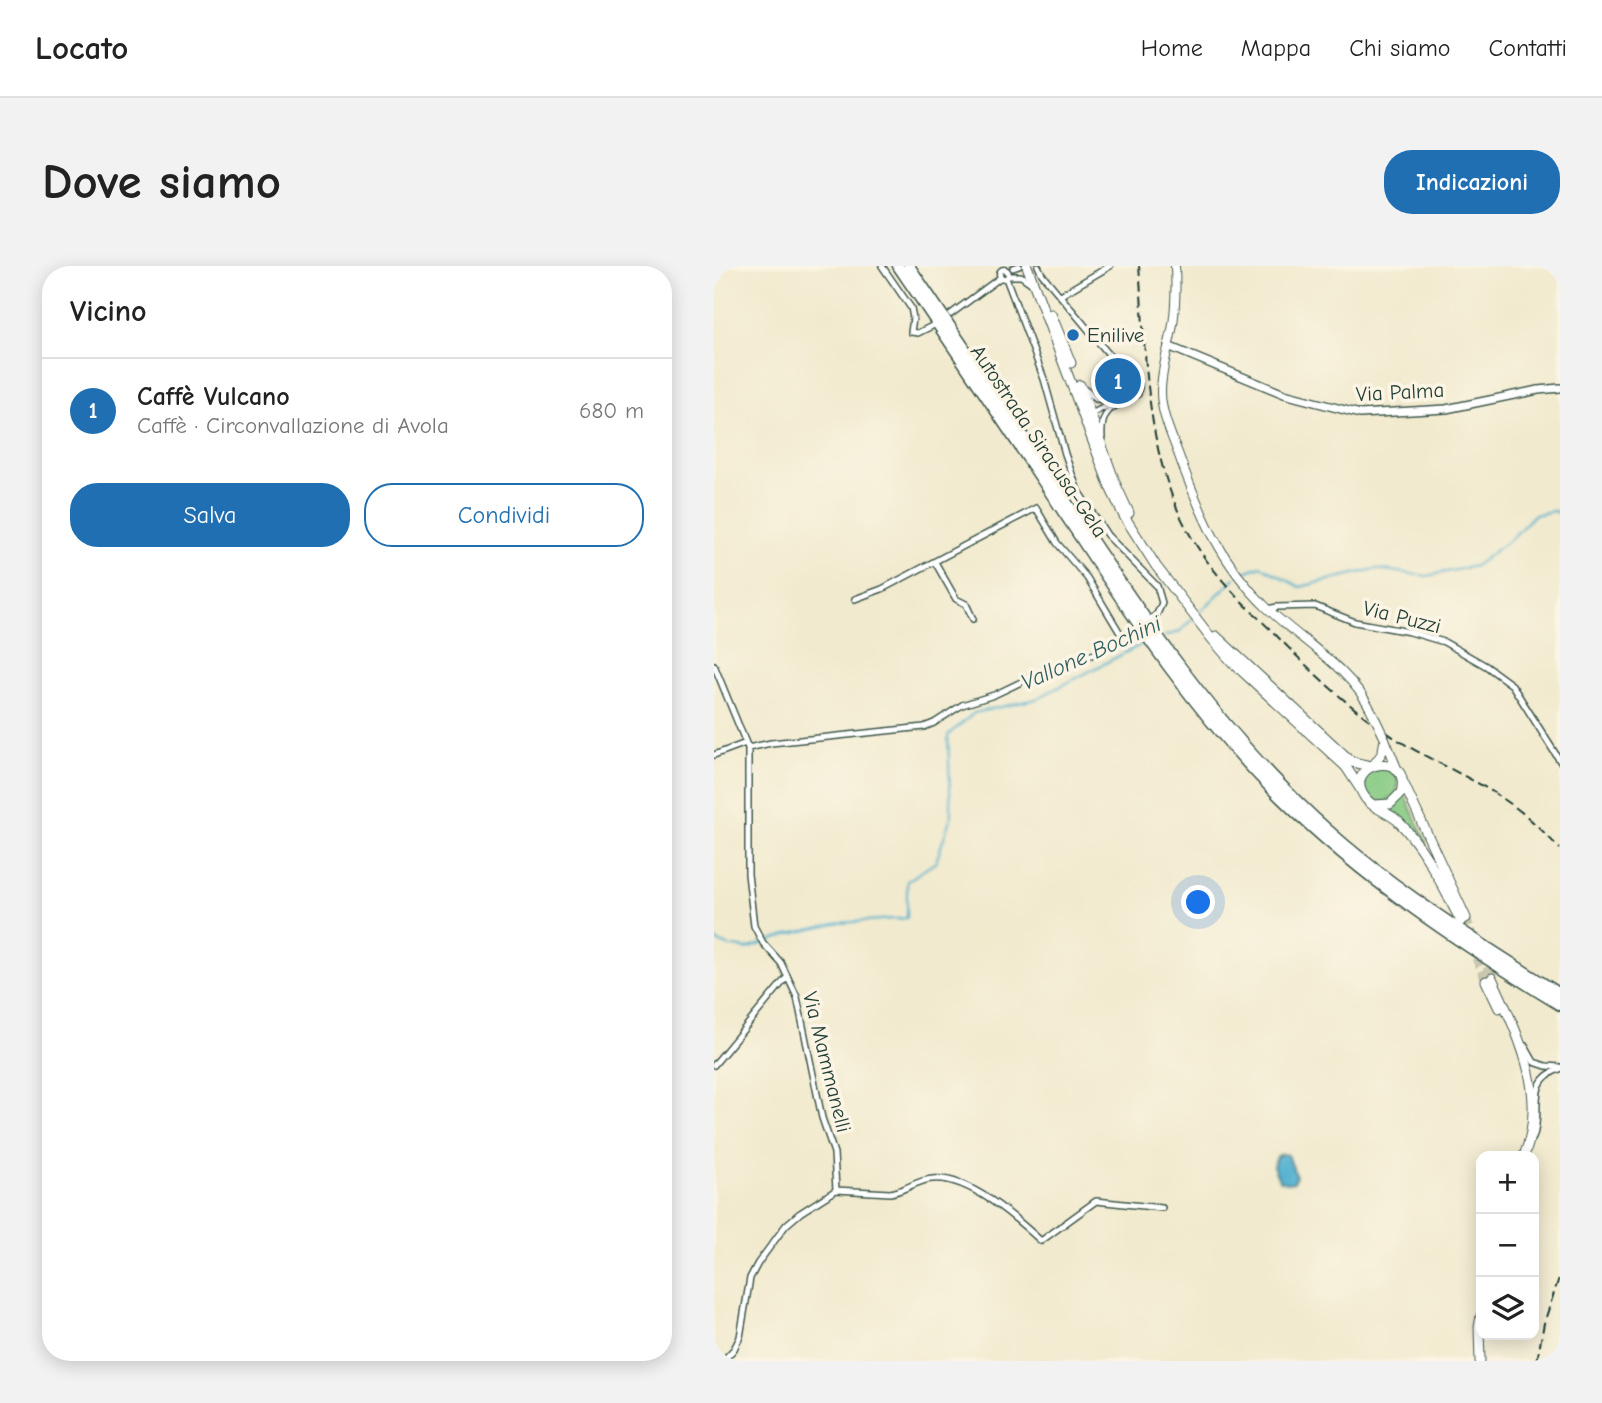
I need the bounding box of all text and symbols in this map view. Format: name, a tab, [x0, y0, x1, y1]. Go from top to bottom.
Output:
text: Locato	[35, 29, 128, 67]
text: Home	[1141, 34, 1203, 62]
text: Mappa	[1241, 34, 1311, 62]
text: Chi siamo	[1349, 34, 1451, 62]
text: Contatti	[1489, 34, 1567, 62]
button: Indicazioni	[1384, 150, 1560, 214]
text: Dove siamo	[42, 154, 281, 210]
text: Vicino	[70, 294, 147, 329]
place label: Enilive	[1087, 323, 1144, 347]
marker: Enilive	[1065, 327, 1081, 343]
street label: Autostrada Siracusa-Gela	[966, 340, 1112, 542]
pin: 1	[1095, 355, 1141, 407]
street label: Via Palma	[1355, 378, 1445, 406]
text: Caffè Vulcano	[137, 382, 290, 412]
text: 1	[88, 397, 98, 424]
text: 680 m	[579, 397, 644, 424]
text: Caffè · Circonvallazione di Avola	[137, 412, 449, 439]
button: Salva	[70, 483, 350, 547]
button: Condividi	[364, 483, 644, 547]
street label: Via Puzzi	[1361, 596, 1443, 638]
water label: Vallone Bochini	[1017, 610, 1166, 696]
your location	[1181, 885, 1215, 919]
street label: Via Mammanelli	[798, 989, 856, 1135]
map controls	[1476, 1151, 1539, 1340]
button: +	[1476, 1151, 1539, 1214]
button: −	[1476, 1214, 1539, 1277]
button: layers	[1476, 1277, 1539, 1340]

